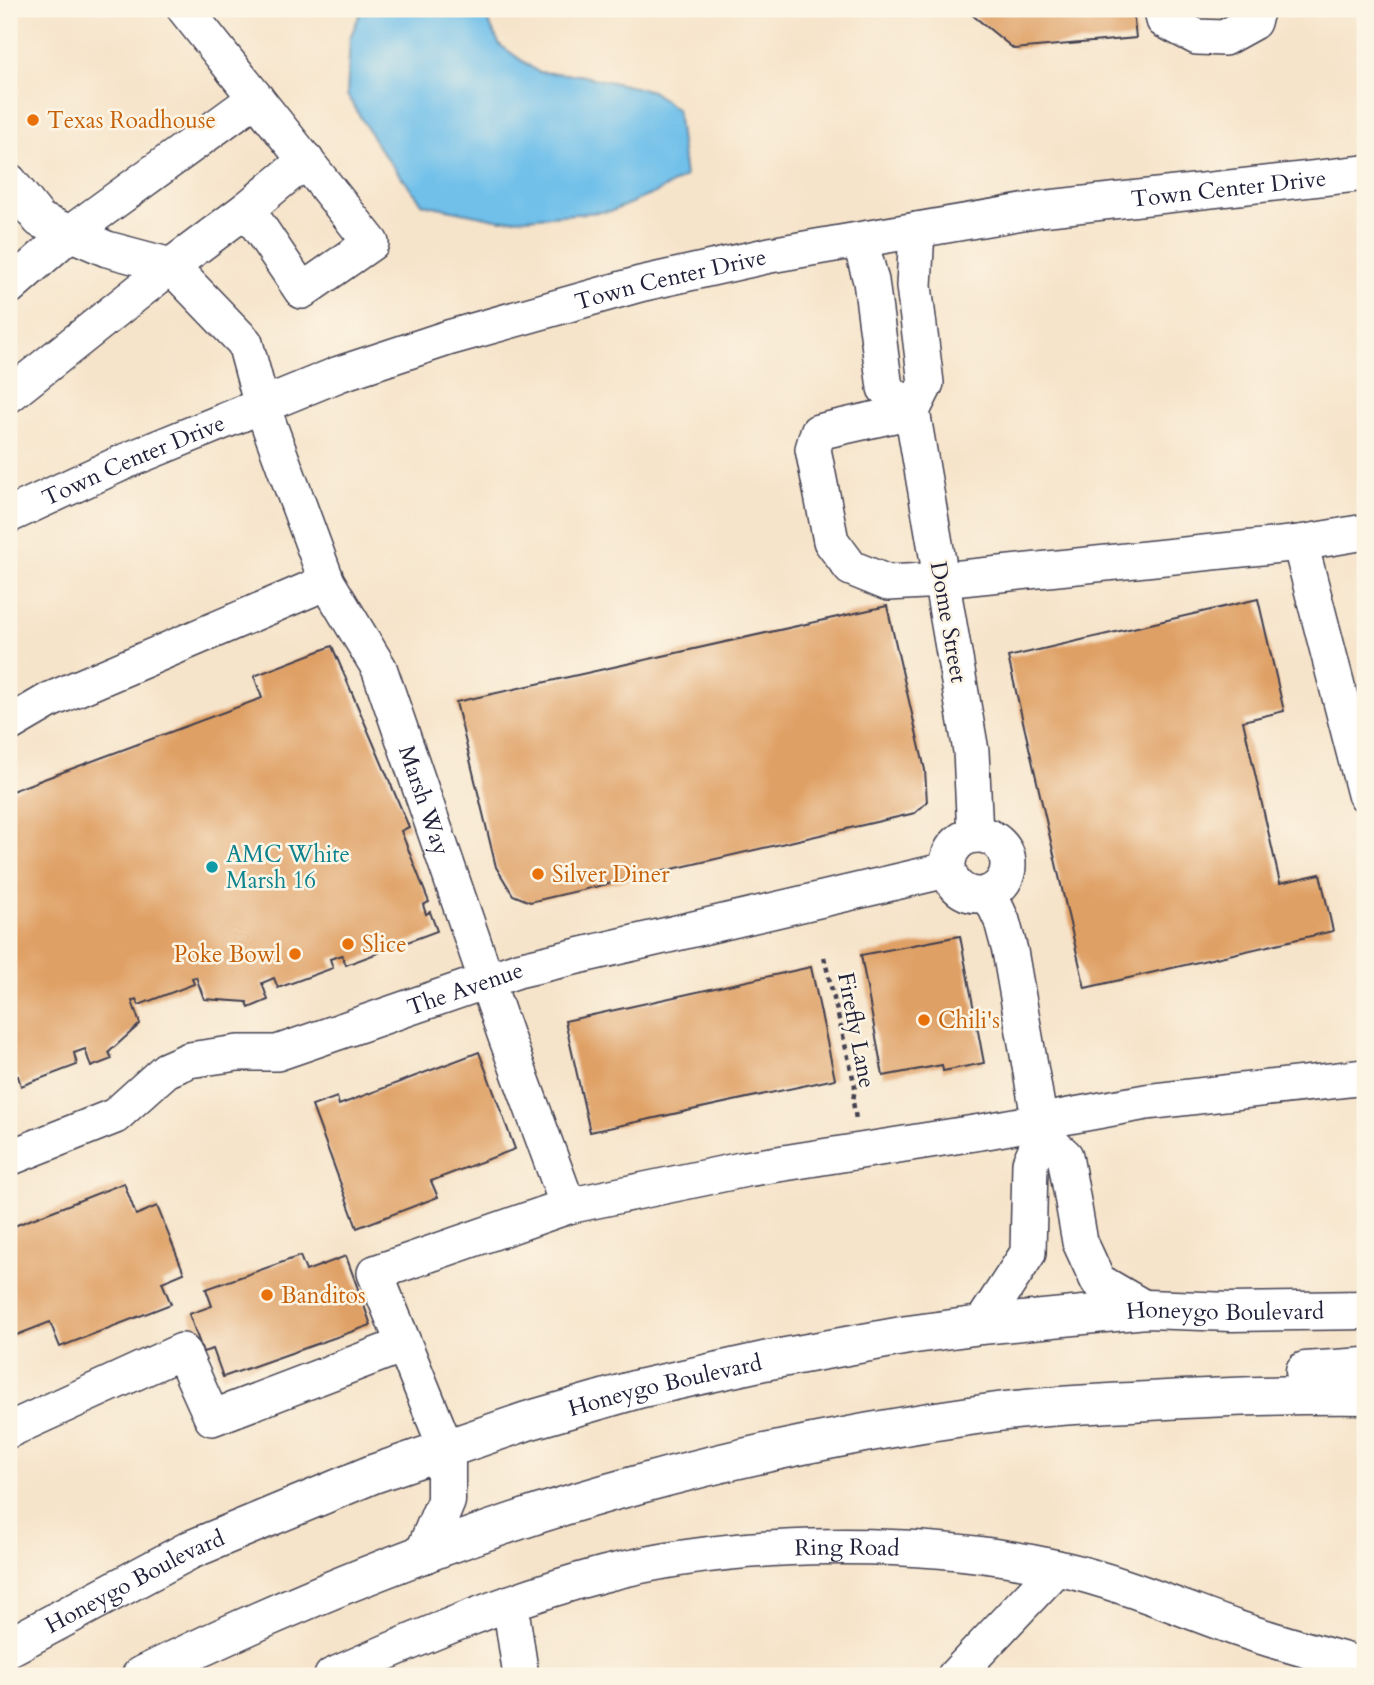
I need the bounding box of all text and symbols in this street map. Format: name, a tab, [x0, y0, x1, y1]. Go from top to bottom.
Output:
place label: Texas Roadhouse	[47, 105, 216, 136]
marker: Texas Roadhouse	[25, 112, 41, 128]
street label: Town Center Drive	[1129, 162, 1328, 215]
street label: Town Center Drive	[571, 241, 769, 318]
street label: Town Center Drive	[37, 407, 229, 514]
street label: Dome Street	[923, 559, 974, 685]
street label: Marsh Way	[391, 741, 457, 859]
place label: AMC White Marsh 16	[226, 839, 350, 896]
marker: AMC White Marsh 16	[204, 859, 220, 875]
place label: Silver Diner	[552, 859, 670, 890]
marker: Silver Diner	[530, 866, 546, 882]
place label: Slice	[362, 929, 407, 960]
marker: Slice	[340, 936, 356, 952]
place label: Poke Bowl	[174, 939, 281, 970]
marker: Poke Bowl	[287, 946, 303, 962]
street label: The Avenue	[403, 954, 527, 1023]
street label: Firefly Lane	[830, 970, 883, 1091]
place label: Chili's	[938, 1005, 1000, 1036]
marker: Chili's	[916, 1012, 932, 1028]
place label: Banditos	[281, 1280, 366, 1311]
marker: Banditos	[259, 1287, 275, 1303]
street label: Honeygo Boulevard	[1125, 1294, 1325, 1328]
street label: Honeygo Boulevard	[565, 1347, 765, 1424]
street label: Honeygo Boulevard	[40, 1522, 230, 1641]
street label: Ring Road	[794, 1532, 901, 1564]

